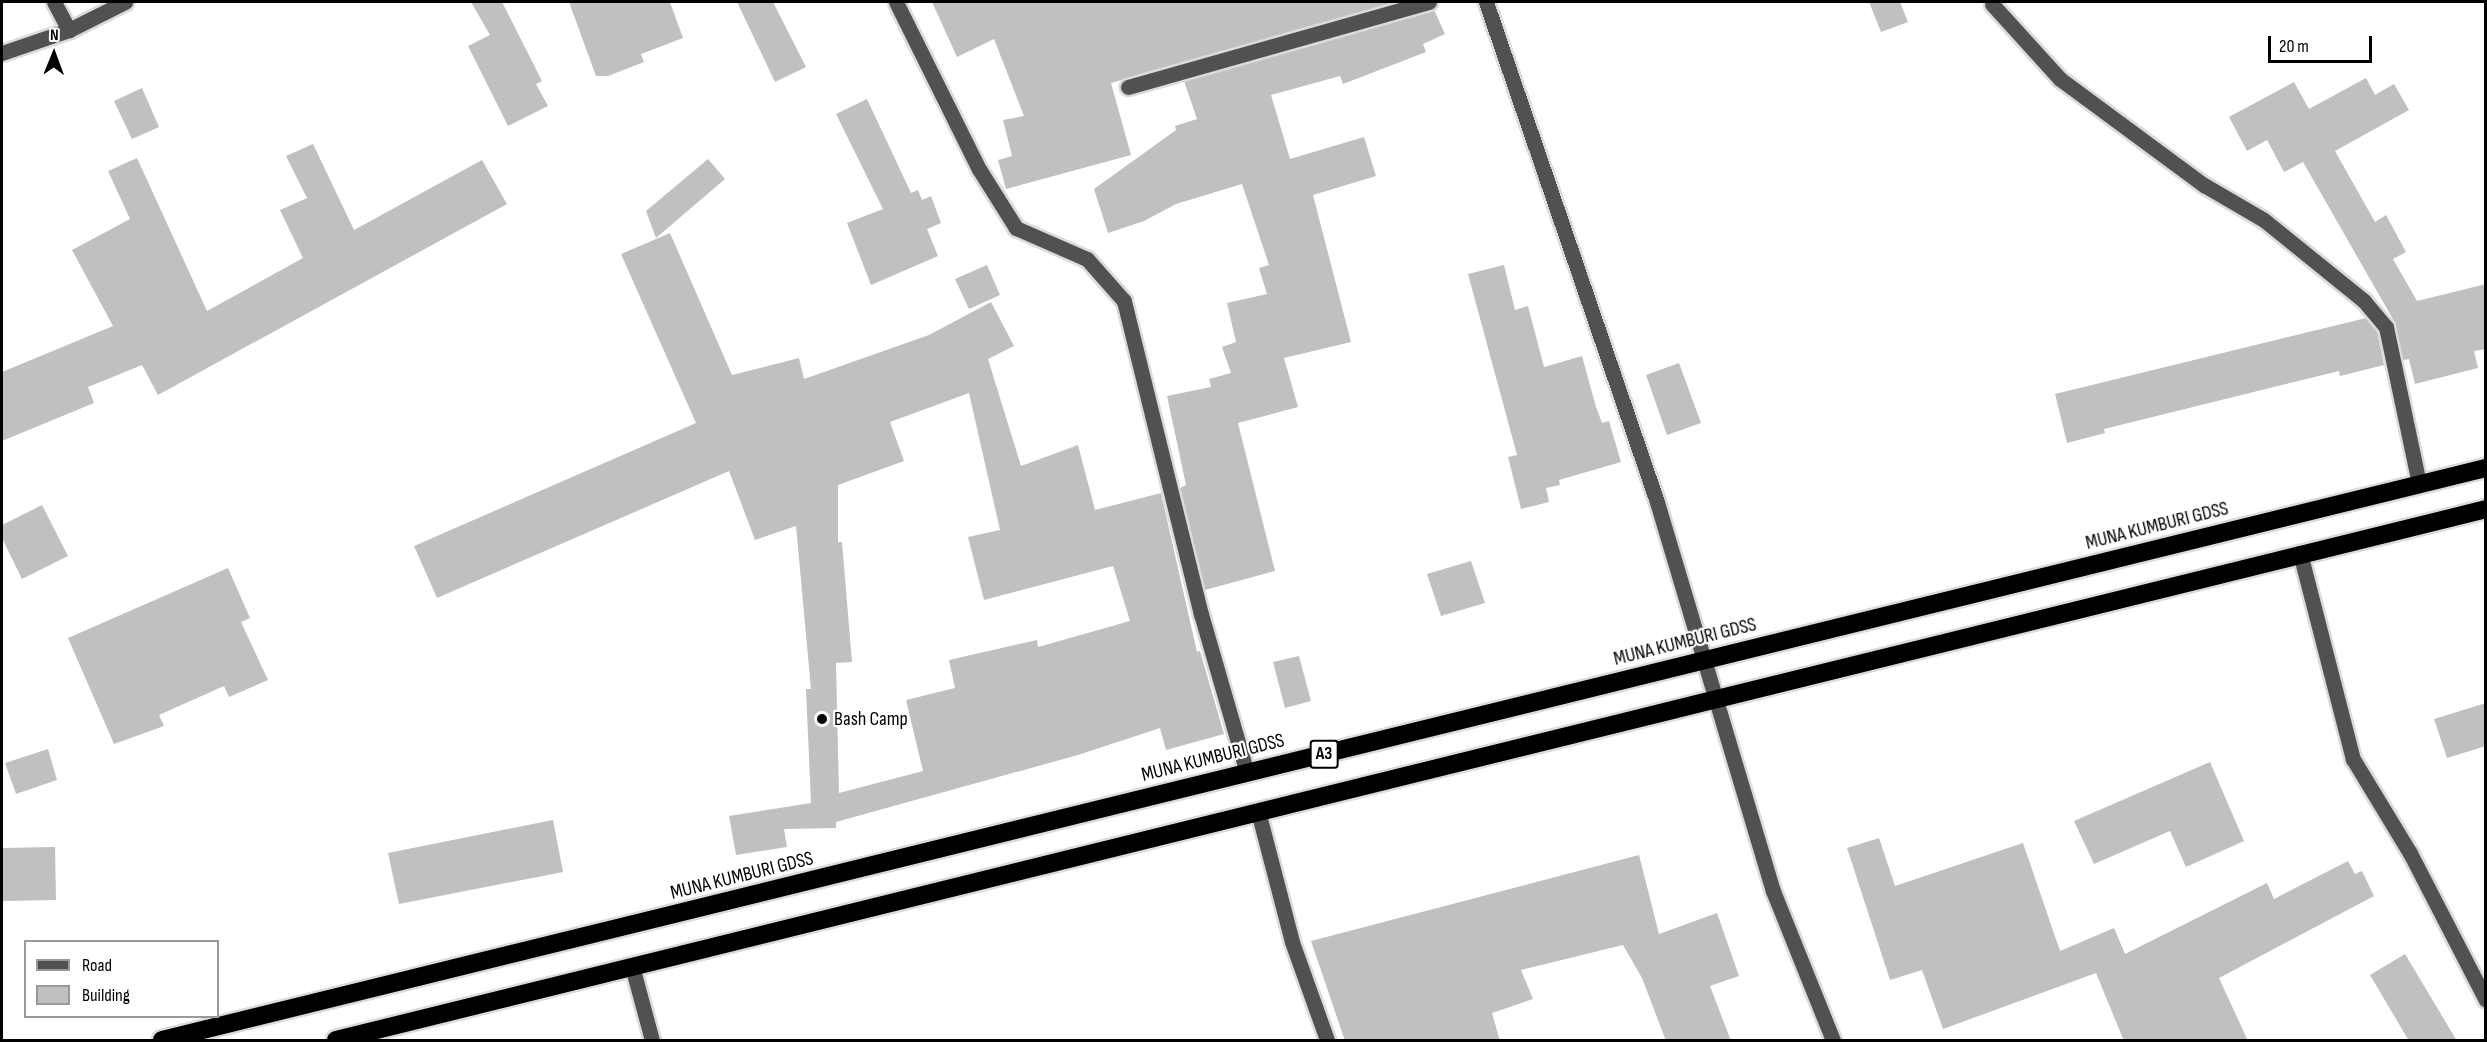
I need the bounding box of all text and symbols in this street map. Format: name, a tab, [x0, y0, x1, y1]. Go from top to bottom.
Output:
north arrow	[24, 24, 84, 84]
scale bar	[2271, 24, 2374, 62]
text: N	[50, 26, 59, 45]
text: 20 m	[2279, 36, 2309, 57]
street label: MUNA KUMBURI GDSS	[2083, 497, 2231, 555]
street label: MUNA KUMBURI GDSS	[1611, 613, 1759, 671]
place label: Bash Camp	[834, 707, 908, 731]
marker: Bash Camp	[815, 712, 829, 726]
street label: MUNA KUMBURI GDSS	[1139, 729, 1287, 787]
road number: A3	[1309, 739, 1339, 769]
street label: MUNA KUMBURI GDSS	[668, 847, 816, 905]
legend	[24, 940, 219, 1018]
text: Road	[82, 955, 112, 976]
text: Building	[82, 985, 130, 1006]

